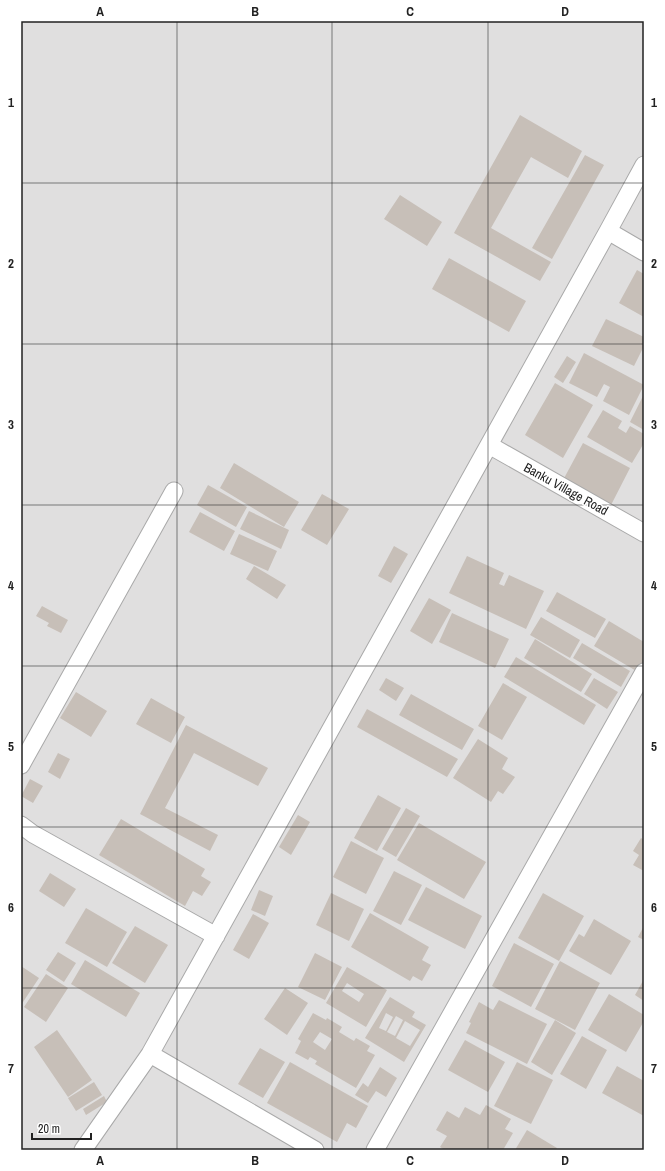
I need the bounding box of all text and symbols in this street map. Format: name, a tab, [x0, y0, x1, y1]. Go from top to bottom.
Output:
text: A	[96, 3, 104, 20]
text: B	[251, 3, 259, 20]
text: C	[406, 3, 414, 20]
text: D	[561, 3, 569, 20]
text: 1	[8, 94, 14, 111]
text: 1	[651, 94, 657, 111]
text: 2	[8, 255, 14, 272]
text: 2	[651, 255, 657, 272]
text: 3	[8, 416, 14, 433]
text: 3	[651, 416, 657, 433]
street label: Banku Village Road	[521, 459, 611, 519]
text: 4	[8, 577, 14, 594]
text: 4	[651, 577, 657, 594]
text: 5	[8, 738, 14, 755]
text: 5	[651, 738, 657, 755]
text: 6	[8, 899, 14, 916]
text: 6	[651, 899, 657, 916]
text: 7	[8, 1060, 14, 1077]
text: 7	[651, 1060, 657, 1077]
scale bar	[32, 1115, 91, 1141]
text: 20 m	[38, 1121, 60, 1137]
text: A	[96, 1152, 104, 1169]
text: B	[251, 1152, 259, 1169]
text: C	[406, 1152, 414, 1169]
text: D	[561, 1152, 569, 1169]

